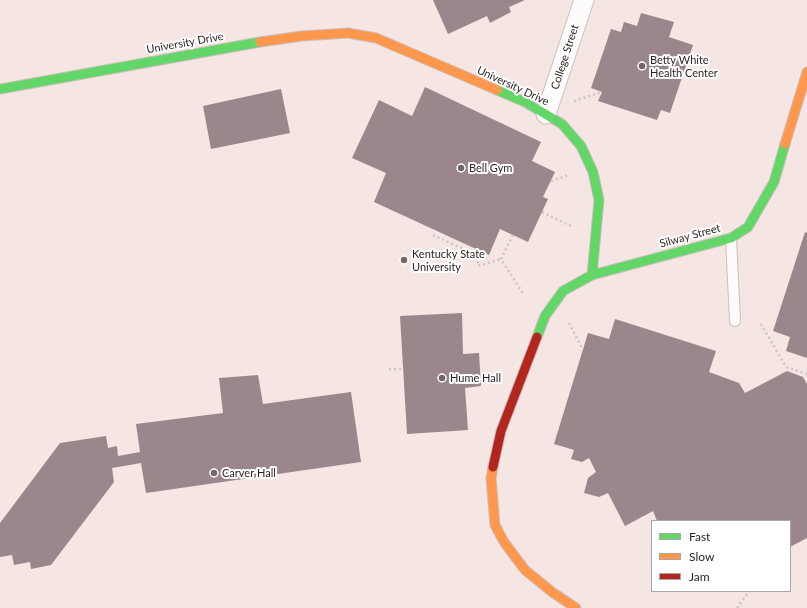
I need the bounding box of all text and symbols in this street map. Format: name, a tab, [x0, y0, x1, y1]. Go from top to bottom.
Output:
street label: College Street	[548, 23, 582, 91]
street label: University Drive	[145, 30, 225, 56]
place label: Betty White Health Center	[650, 53, 718, 79]
marker: Betty White Health Center	[637, 61, 647, 71]
street label: University Drive	[475, 64, 551, 108]
place label: Bell Gym	[469, 161, 512, 175]
marker: Bell Gym	[456, 163, 466, 173]
street label: Silway Street	[658, 222, 722, 250]
place label: Kentucky State University	[412, 247, 485, 273]
marker: Kentucky State University	[399, 255, 409, 265]
place label: Hume Hall	[450, 371, 501, 385]
marker: Hume Hall	[437, 373, 447, 383]
place label: Carver Hall	[222, 466, 276, 480]
marker: Carver Hall	[209, 468, 219, 478]
legend	[651, 520, 791, 592]
text: Fast	[689, 529, 710, 544]
text: Slow	[689, 549, 714, 564]
text: Jam	[689, 569, 710, 584]

